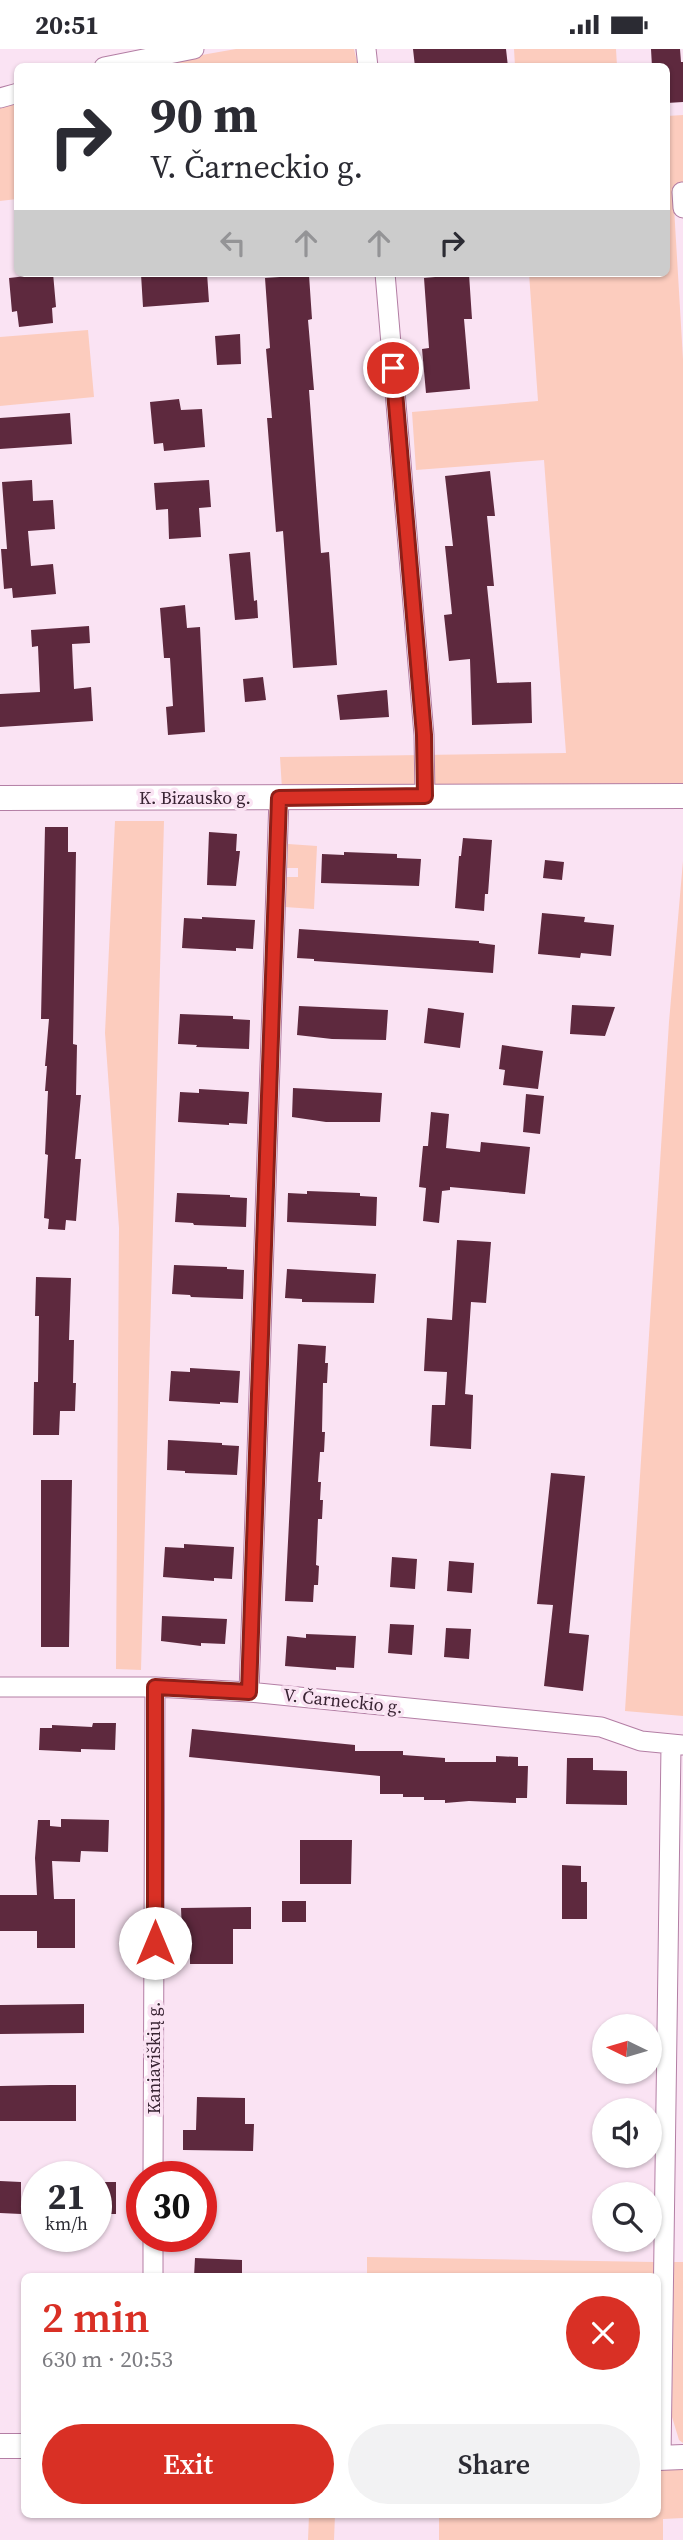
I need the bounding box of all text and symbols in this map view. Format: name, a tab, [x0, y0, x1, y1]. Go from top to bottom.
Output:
text: 20:51	[35, 7, 99, 43]
text: 90 m	[150, 81, 258, 148]
icon: right	[35, 91, 126, 182]
text: V. Čarneckio g.	[150, 145, 363, 189]
icon: left	[214, 224, 252, 262]
icon: ahead	[287, 224, 325, 262]
icon: ahead	[360, 224, 398, 262]
icon: right	[433, 224, 471, 262]
pin	[363, 338, 423, 398]
icon: arrive	[374, 349, 412, 387]
street label: K. Bizausko g.	[139, 785, 251, 810]
street label: V. Čarneckio g.	[282, 1682, 404, 1719]
position arrow	[118, 1906, 192, 1980]
street label: Kaniaviškių g.	[141, 2002, 166, 2114]
north arrow	[592, 2014, 662, 2084]
map controls	[592, 2014, 662, 2252]
button: sound	[592, 2098, 662, 2168]
speed limit sign: 30	[126, 2161, 217, 2252]
text: 21	[48, 2173, 85, 2221]
button: search	[592, 2182, 662, 2252]
text: km/h	[45, 2211, 88, 2236]
text: 2 min	[42, 2288, 150, 2346]
button: close	[566, 2296, 640, 2370]
text: 630 m · 20:53	[42, 2343, 173, 2375]
button: Exit	[42, 2424, 334, 2504]
button: Share	[348, 2424, 640, 2504]

